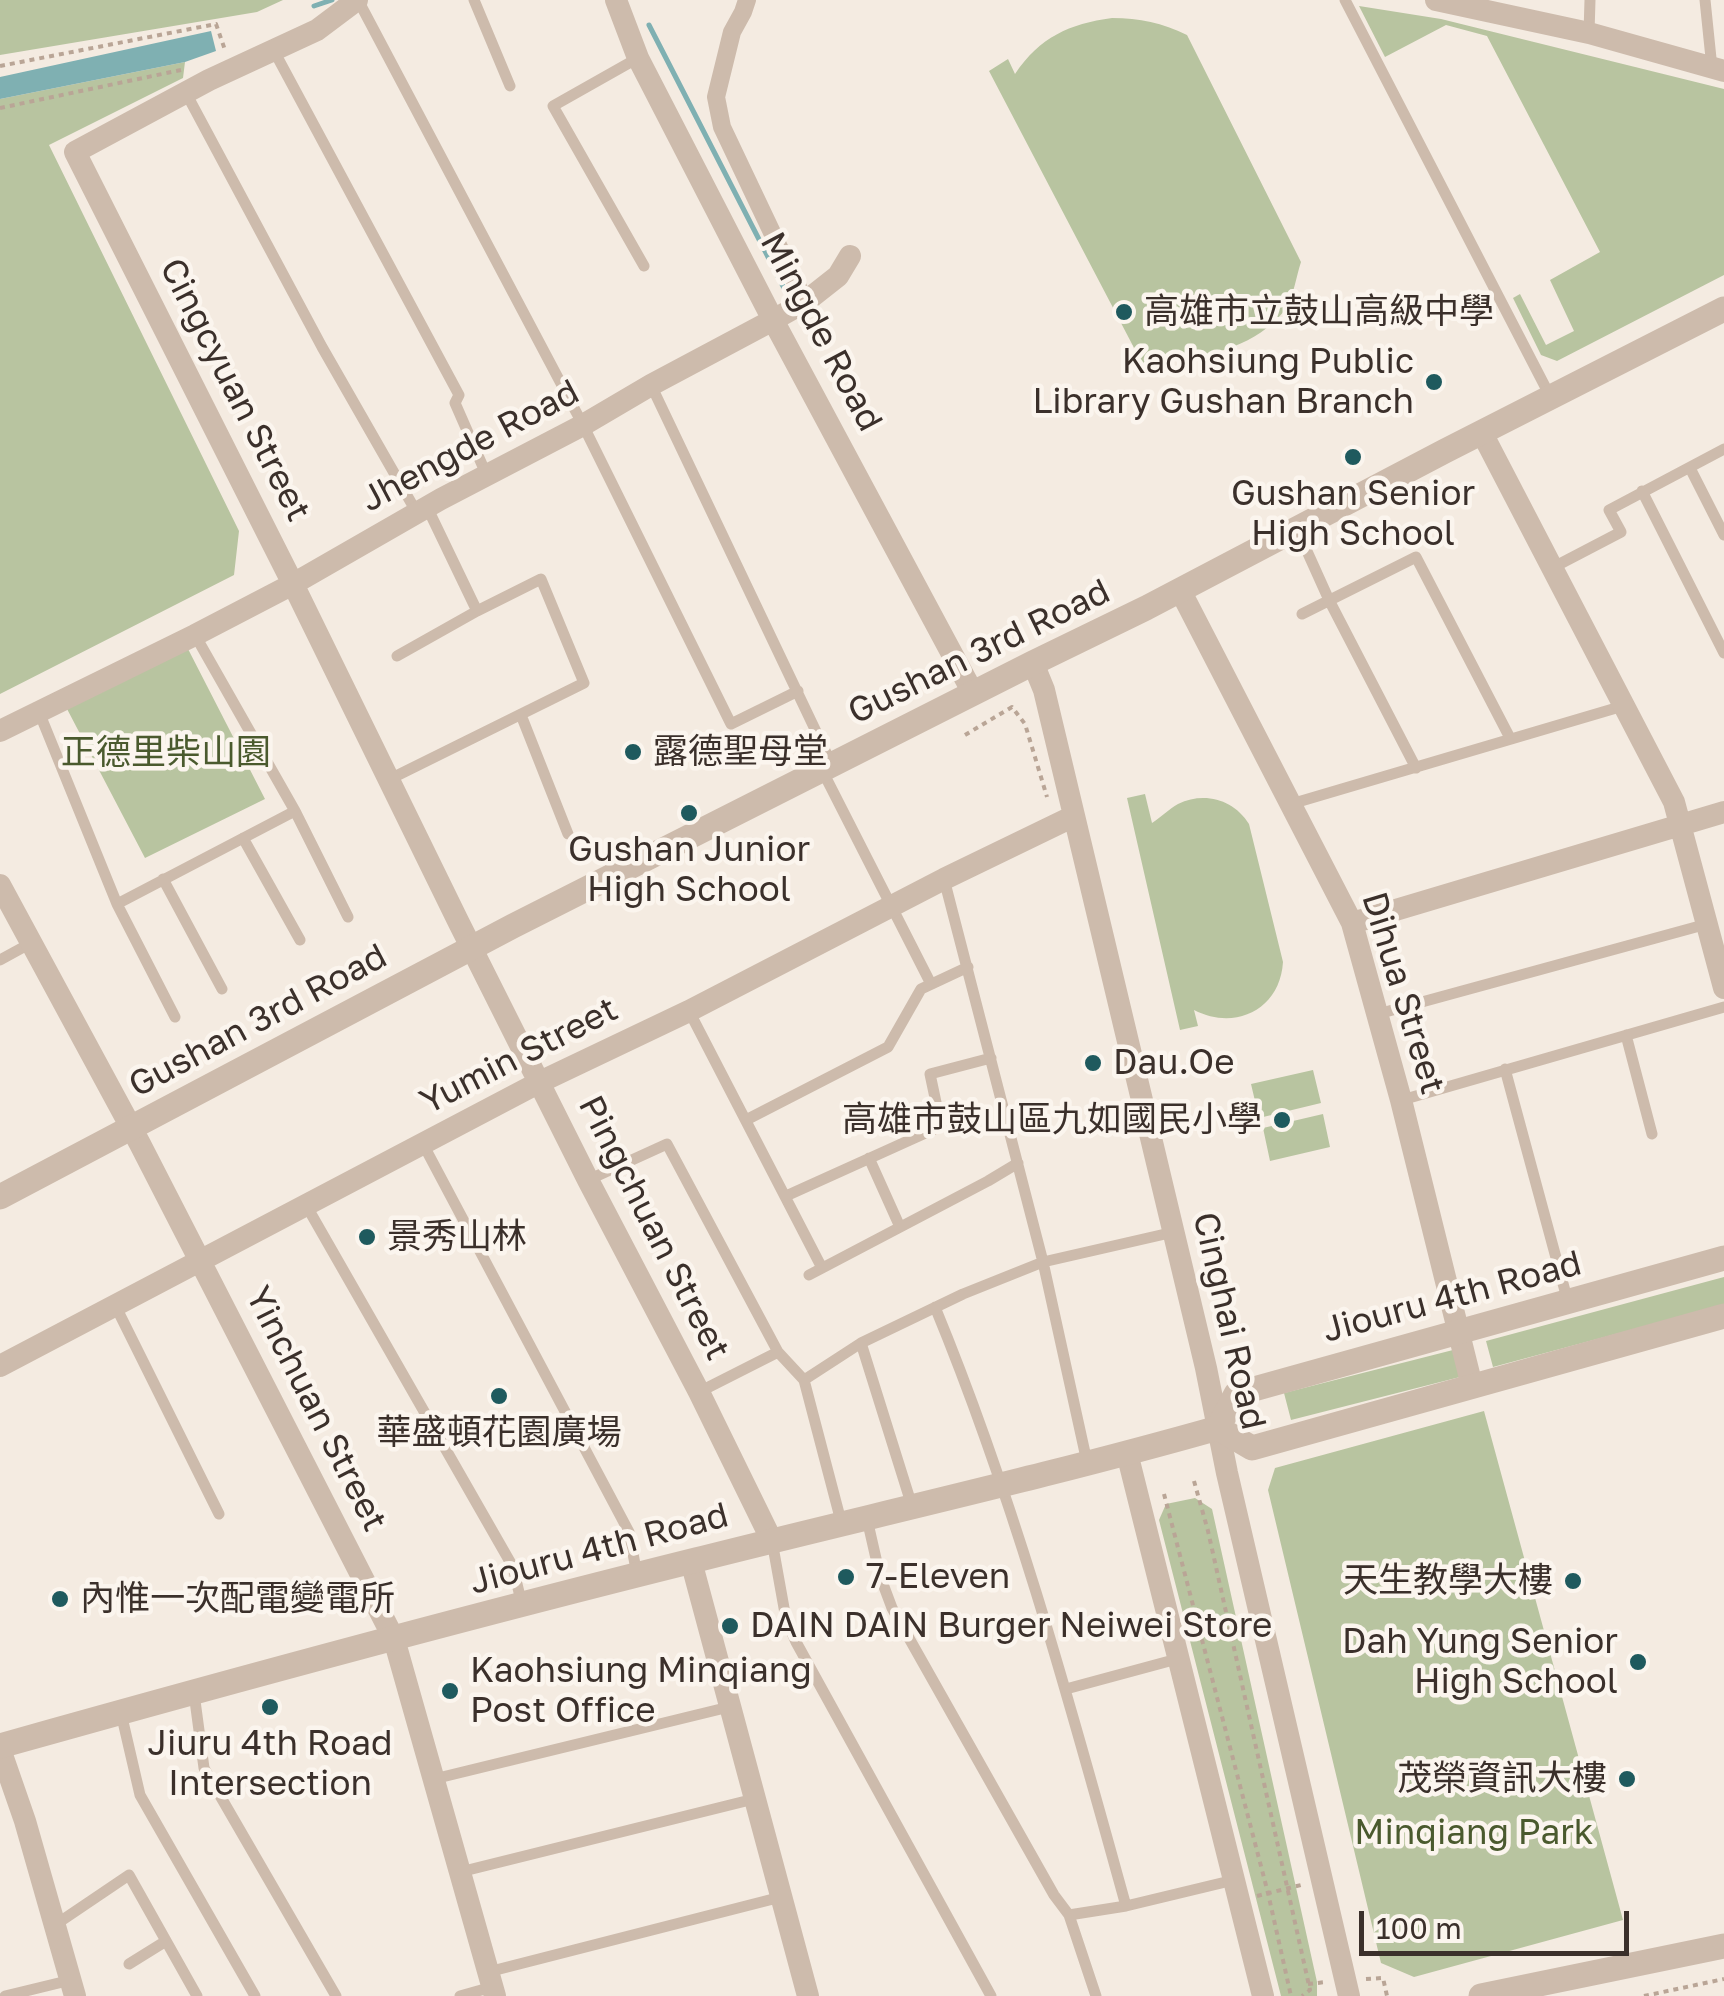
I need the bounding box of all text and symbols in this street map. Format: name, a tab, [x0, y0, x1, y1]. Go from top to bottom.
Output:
street label: Mingde Road	[751, 226, 891, 438]
street label: Cingcyuan Street	[151, 252, 319, 528]
place label: 高雄市立鼓山高級中學	[1144, 291, 1494, 333]
marker: 高雄市立鼓山高級中學	[1113, 301, 1135, 323]
place label: Kaohsiung Public Library Gushan Branch	[1032, 341, 1414, 423]
street label: Jhengde Road	[354, 371, 586, 521]
marker: Kaohsiung Public Library Gushan Branch	[1423, 371, 1445, 393]
marker: Gushan Senior High School	[1342, 446, 1364, 468]
place label: Gushan Senior High School	[1231, 473, 1475, 555]
street label: Gushan 3rd Road	[841, 570, 1117, 734]
place label: 露德聖母堂	[653, 731, 828, 773]
park label: 正德里柴山園	[61, 732, 271, 774]
marker: 露德聖母堂	[622, 741, 644, 763]
marker: Gushan Junior High School	[678, 802, 700, 824]
place label: Gushan Junior High School	[568, 829, 810, 911]
street label: Dihua Street	[1352, 887, 1454, 1099]
street label: Gushan 3rd Road	[122, 935, 394, 1107]
street label: Yumin Street	[413, 988, 625, 1124]
place label: Dau.Oe	[1113, 1042, 1234, 1084]
marker: Dau.Oe	[1082, 1052, 1104, 1074]
street label: Pingchuan Street	[569, 1089, 739, 1367]
place label: 高雄市鼓山區九如國民小學	[842, 1099, 1262, 1141]
marker: 高雄市鼓山區九如國民小學	[1271, 1109, 1293, 1131]
street label: Cinghai Road	[1184, 1208, 1274, 1434]
place label: 景秀山林	[387, 1216, 527, 1258]
marker: 景秀山林	[356, 1226, 378, 1248]
street label: Jiouru 4th Road	[1318, 1242, 1586, 1352]
street label: Yinchuan Street	[236, 1280, 396, 1538]
marker: 華盛頓花園廣場	[488, 1385, 510, 1407]
place label: 華盛頓花園廣場	[377, 1412, 621, 1454]
street label: Jiouru 4th Road	[465, 1494, 733, 1604]
place label: 7-Eleven	[866, 1556, 1010, 1598]
place label: 天生教學大樓	[1343, 1560, 1553, 1602]
marker: 7-Eleven	[835, 1566, 857, 1588]
marker: 天生教學大樓	[1562, 1570, 1584, 1592]
place label: 內惟一次配電變電所	[80, 1578, 395, 1620]
marker: 內惟一次配電變電所	[49, 1588, 71, 1610]
place label: DAIN DAIN Burger Neiwei Store	[750, 1605, 1272, 1647]
marker: DAIN DAIN Burger Neiwei Store	[719, 1615, 741, 1637]
place label: Dah Yung Senior High School	[1342, 1621, 1618, 1703]
place label: Kaohsiung Minqiang Post Office	[470, 1650, 812, 1732]
marker: Dah Yung Senior High School	[1627, 1651, 1649, 1673]
marker: Kaohsiung Minqiang Post Office	[439, 1680, 461, 1702]
marker: Jiuru 4th Road Intersection	[259, 1696, 281, 1718]
place label: Jiuru 4th Road Intersection	[148, 1723, 392, 1805]
place label: 茂榮資訊大樓	[1397, 1758, 1607, 1800]
marker: 茂榮資訊大樓	[1616, 1768, 1638, 1790]
park label: Minqiang Park	[1354, 1812, 1594, 1854]
scale bar	[1364, 1891, 1634, 1953]
text: 100 m	[1376, 1910, 1462, 1946]

